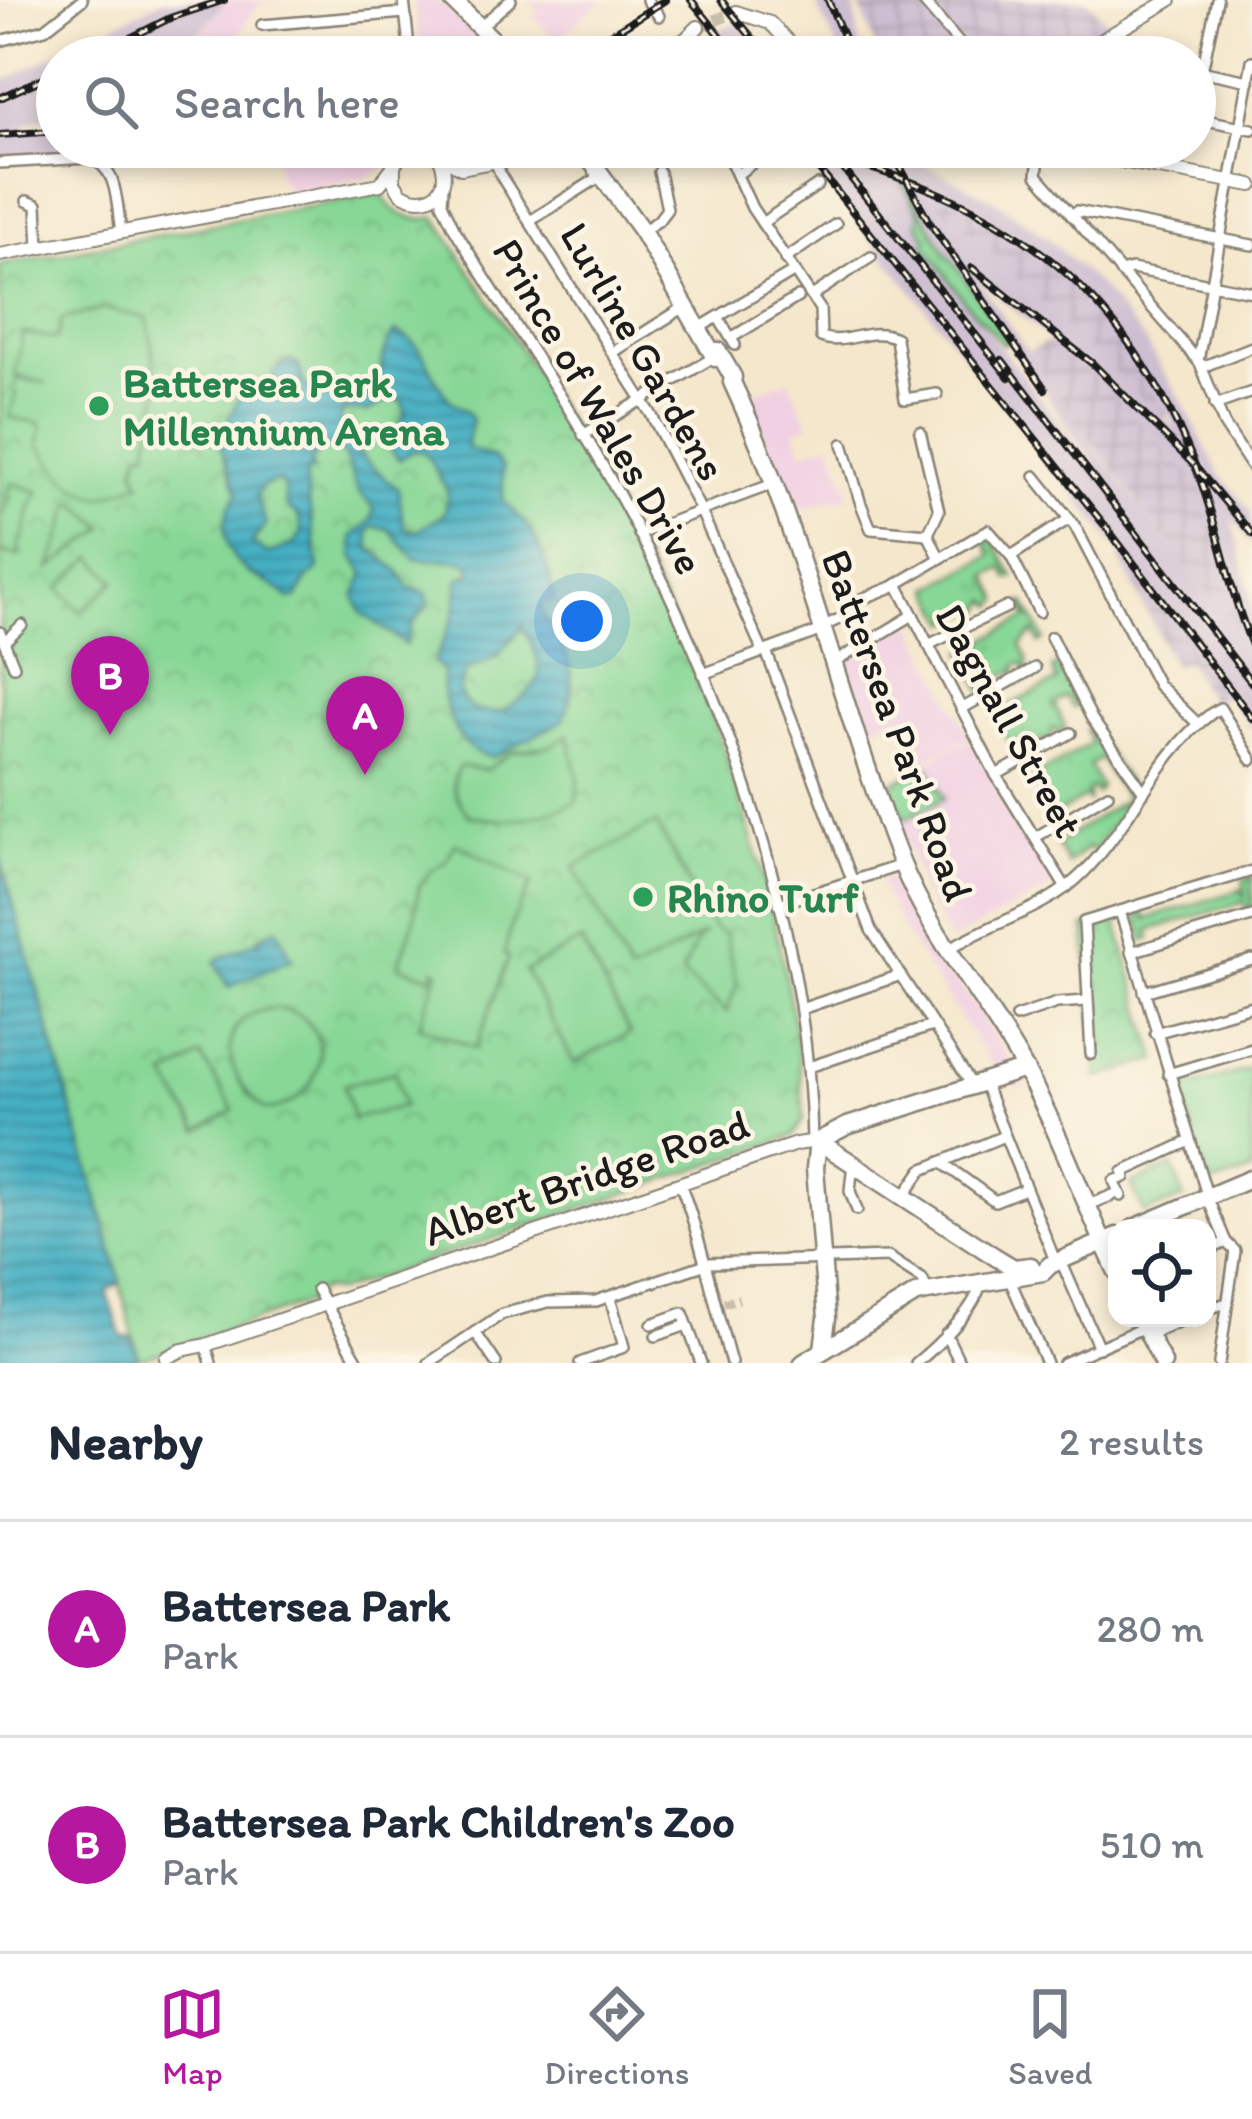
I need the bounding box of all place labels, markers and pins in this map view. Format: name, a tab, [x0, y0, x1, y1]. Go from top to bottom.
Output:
place label: Battersea Park Millennium Arena	[123, 357, 444, 456]
marker: Battersea Park Millennium Arena	[86, 393, 112, 419]
pin: B	[71, 636, 149, 735]
pin: A	[326, 676, 404, 775]
place label: Rhino Turf	[667, 872, 859, 923]
marker: Rhino Turf	[630, 884, 656, 910]

